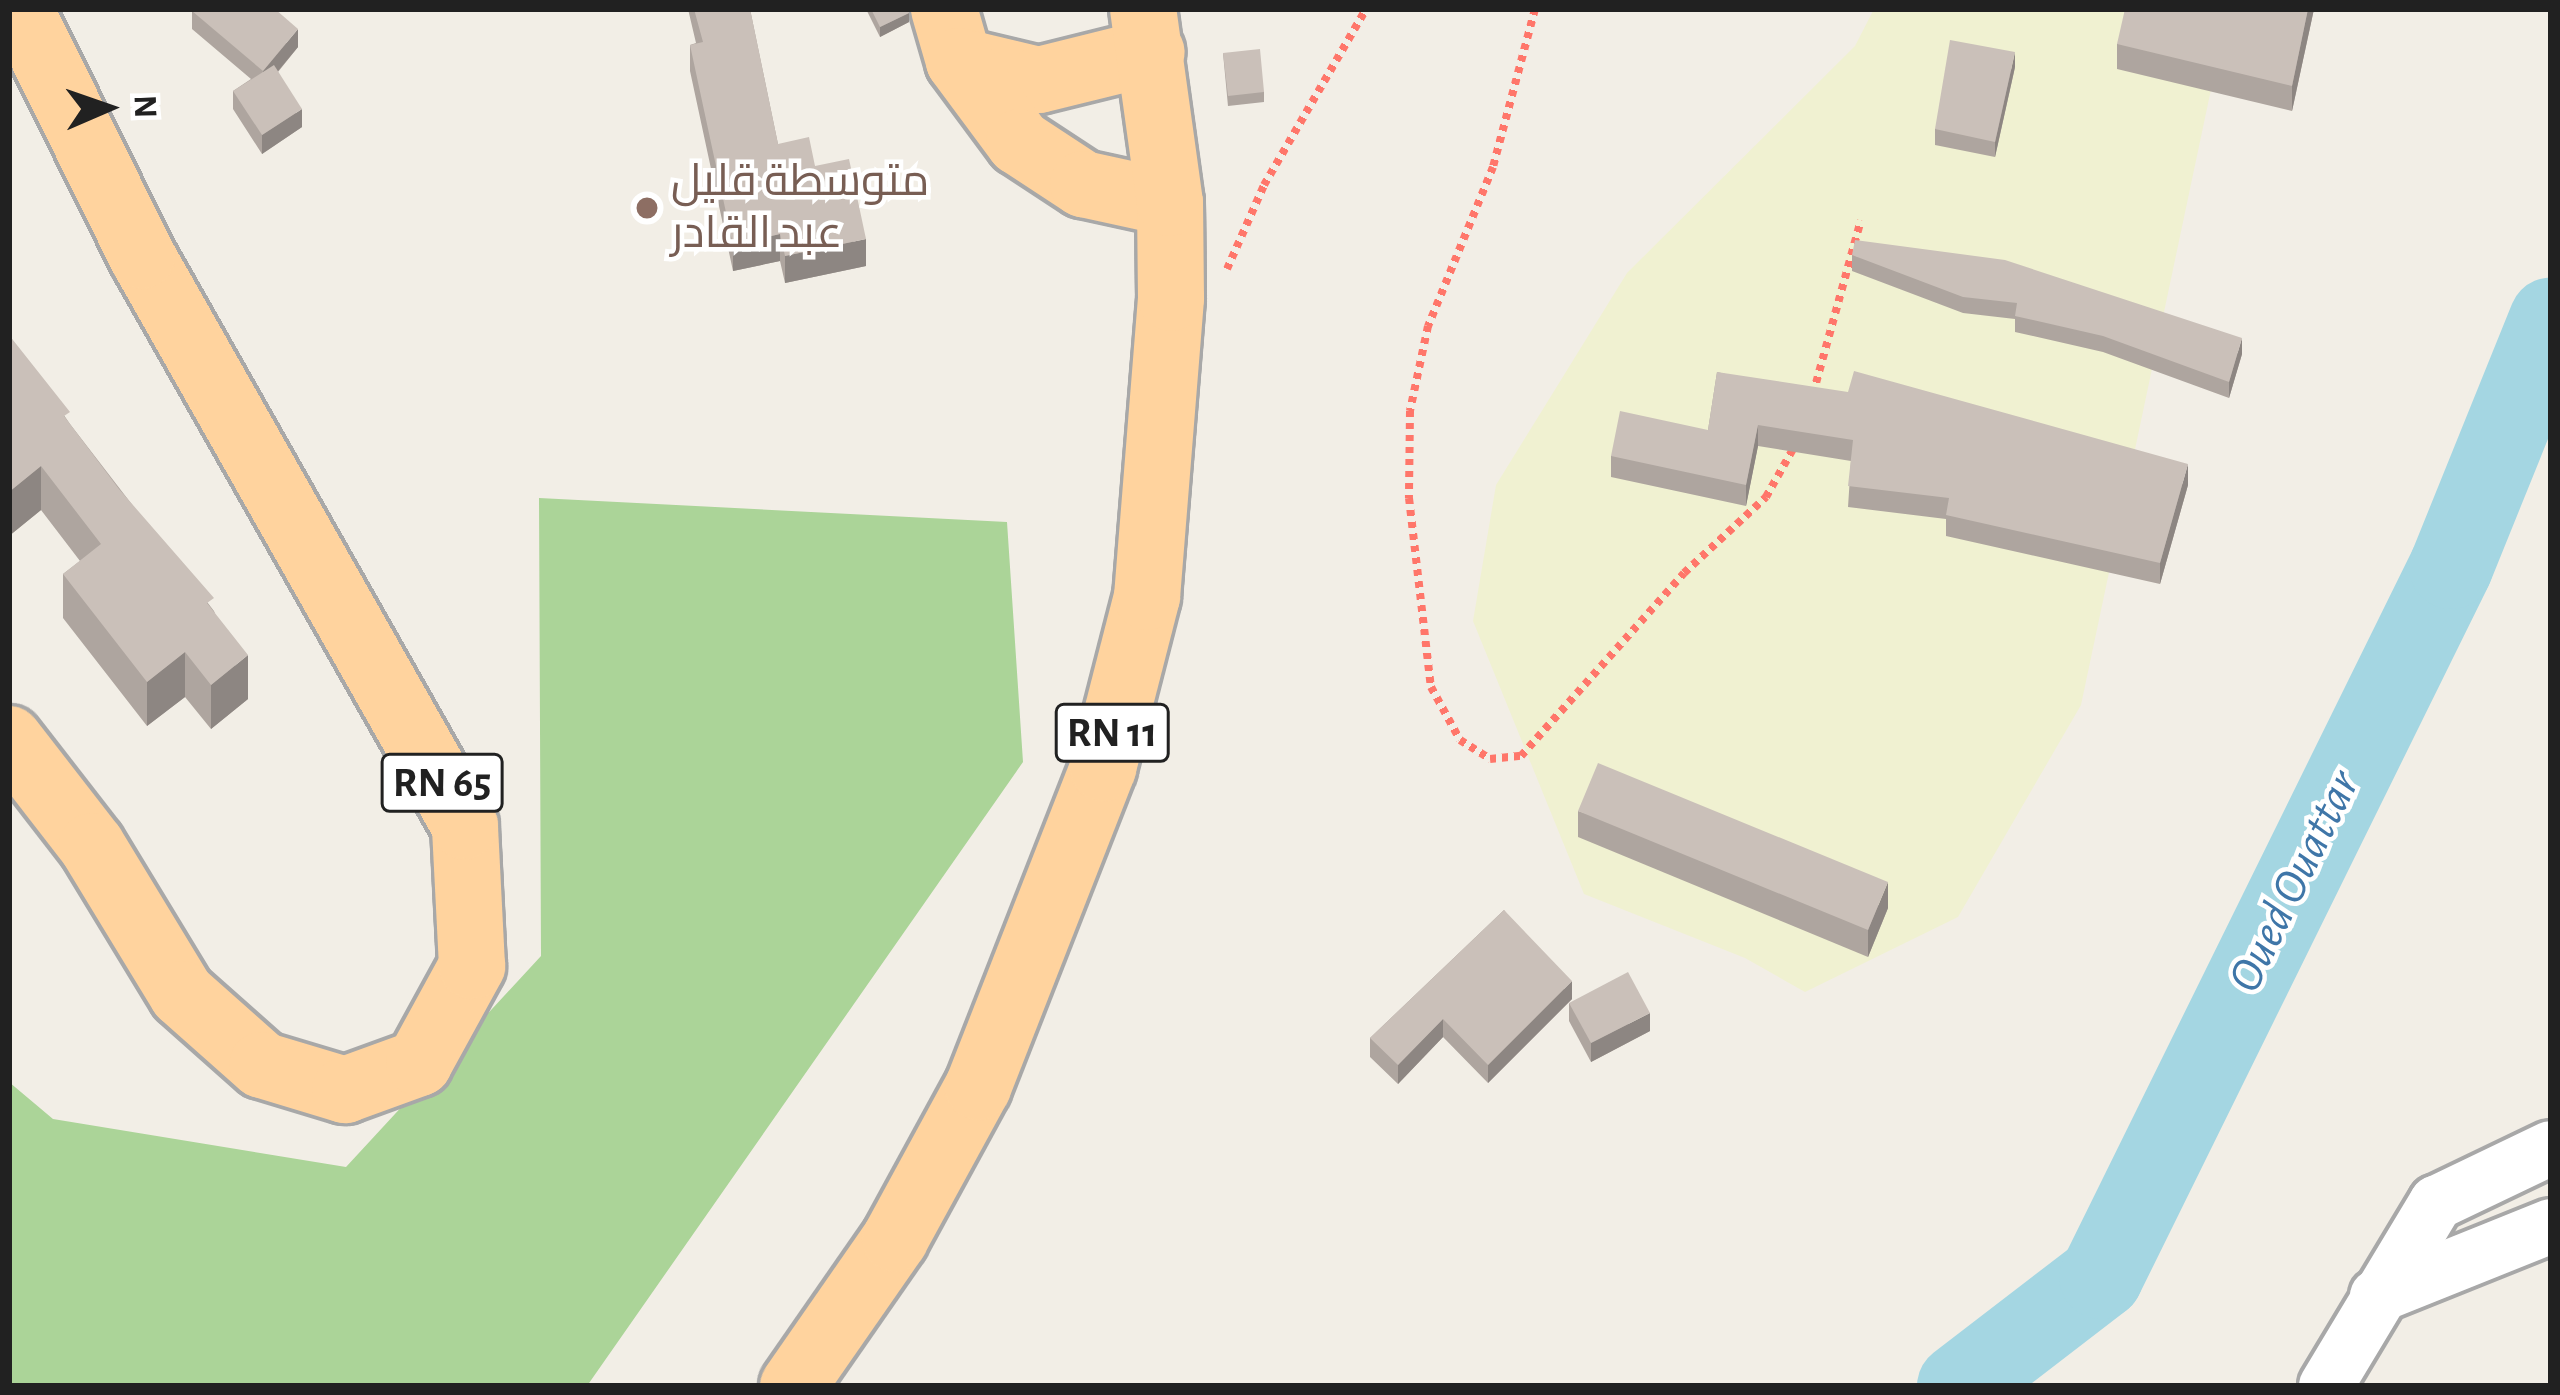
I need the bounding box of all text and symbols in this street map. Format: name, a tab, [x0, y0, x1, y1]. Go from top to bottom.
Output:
north arrow	[48, 48, 168, 168]
text: N	[128, 95, 161, 119]
place label: متوسطة قليل عبد القادر	[671, 155, 929, 261]
marker: متوسطة قليل عبد القادر	[634, 195, 660, 221]
road number: RN 11	[1052, 697, 1172, 769]
road number: RN 65	[379, 747, 505, 819]
water label: Oued Ouattar	[2217, 762, 2373, 1002]

